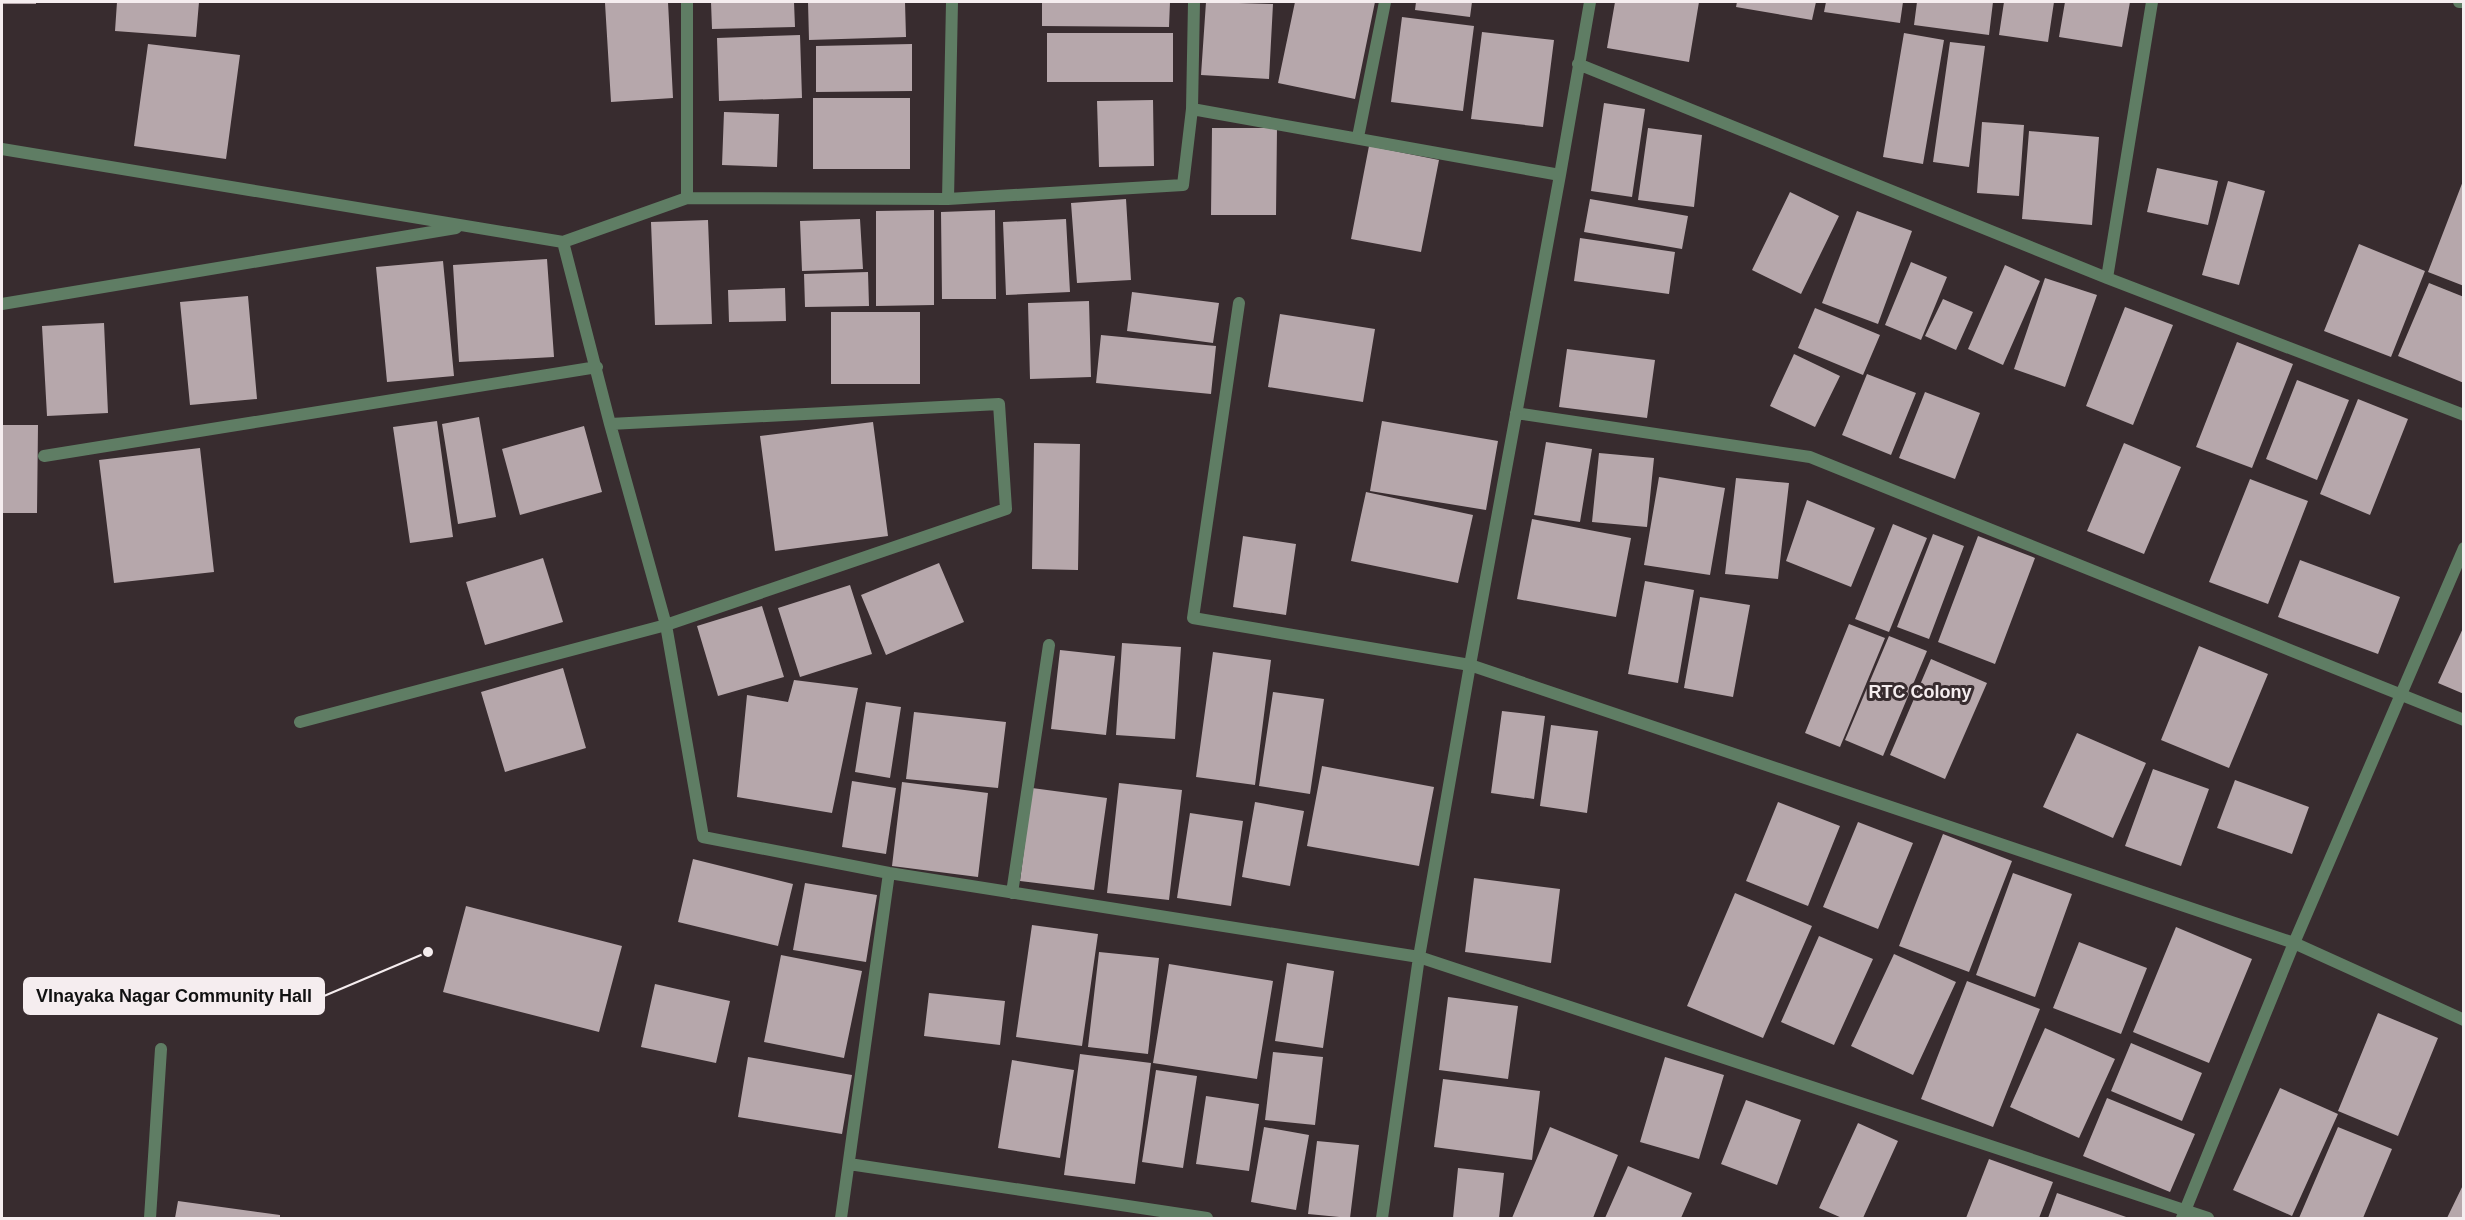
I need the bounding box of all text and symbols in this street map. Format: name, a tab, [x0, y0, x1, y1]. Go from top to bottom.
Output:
district label: RTC Colony	[1869, 682, 1972, 702]
callout: VInayaka Nagar Community Hall	[24, 978, 324, 1014]
text: VInayaka Nagar Community Hall	[36, 986, 312, 1006]

